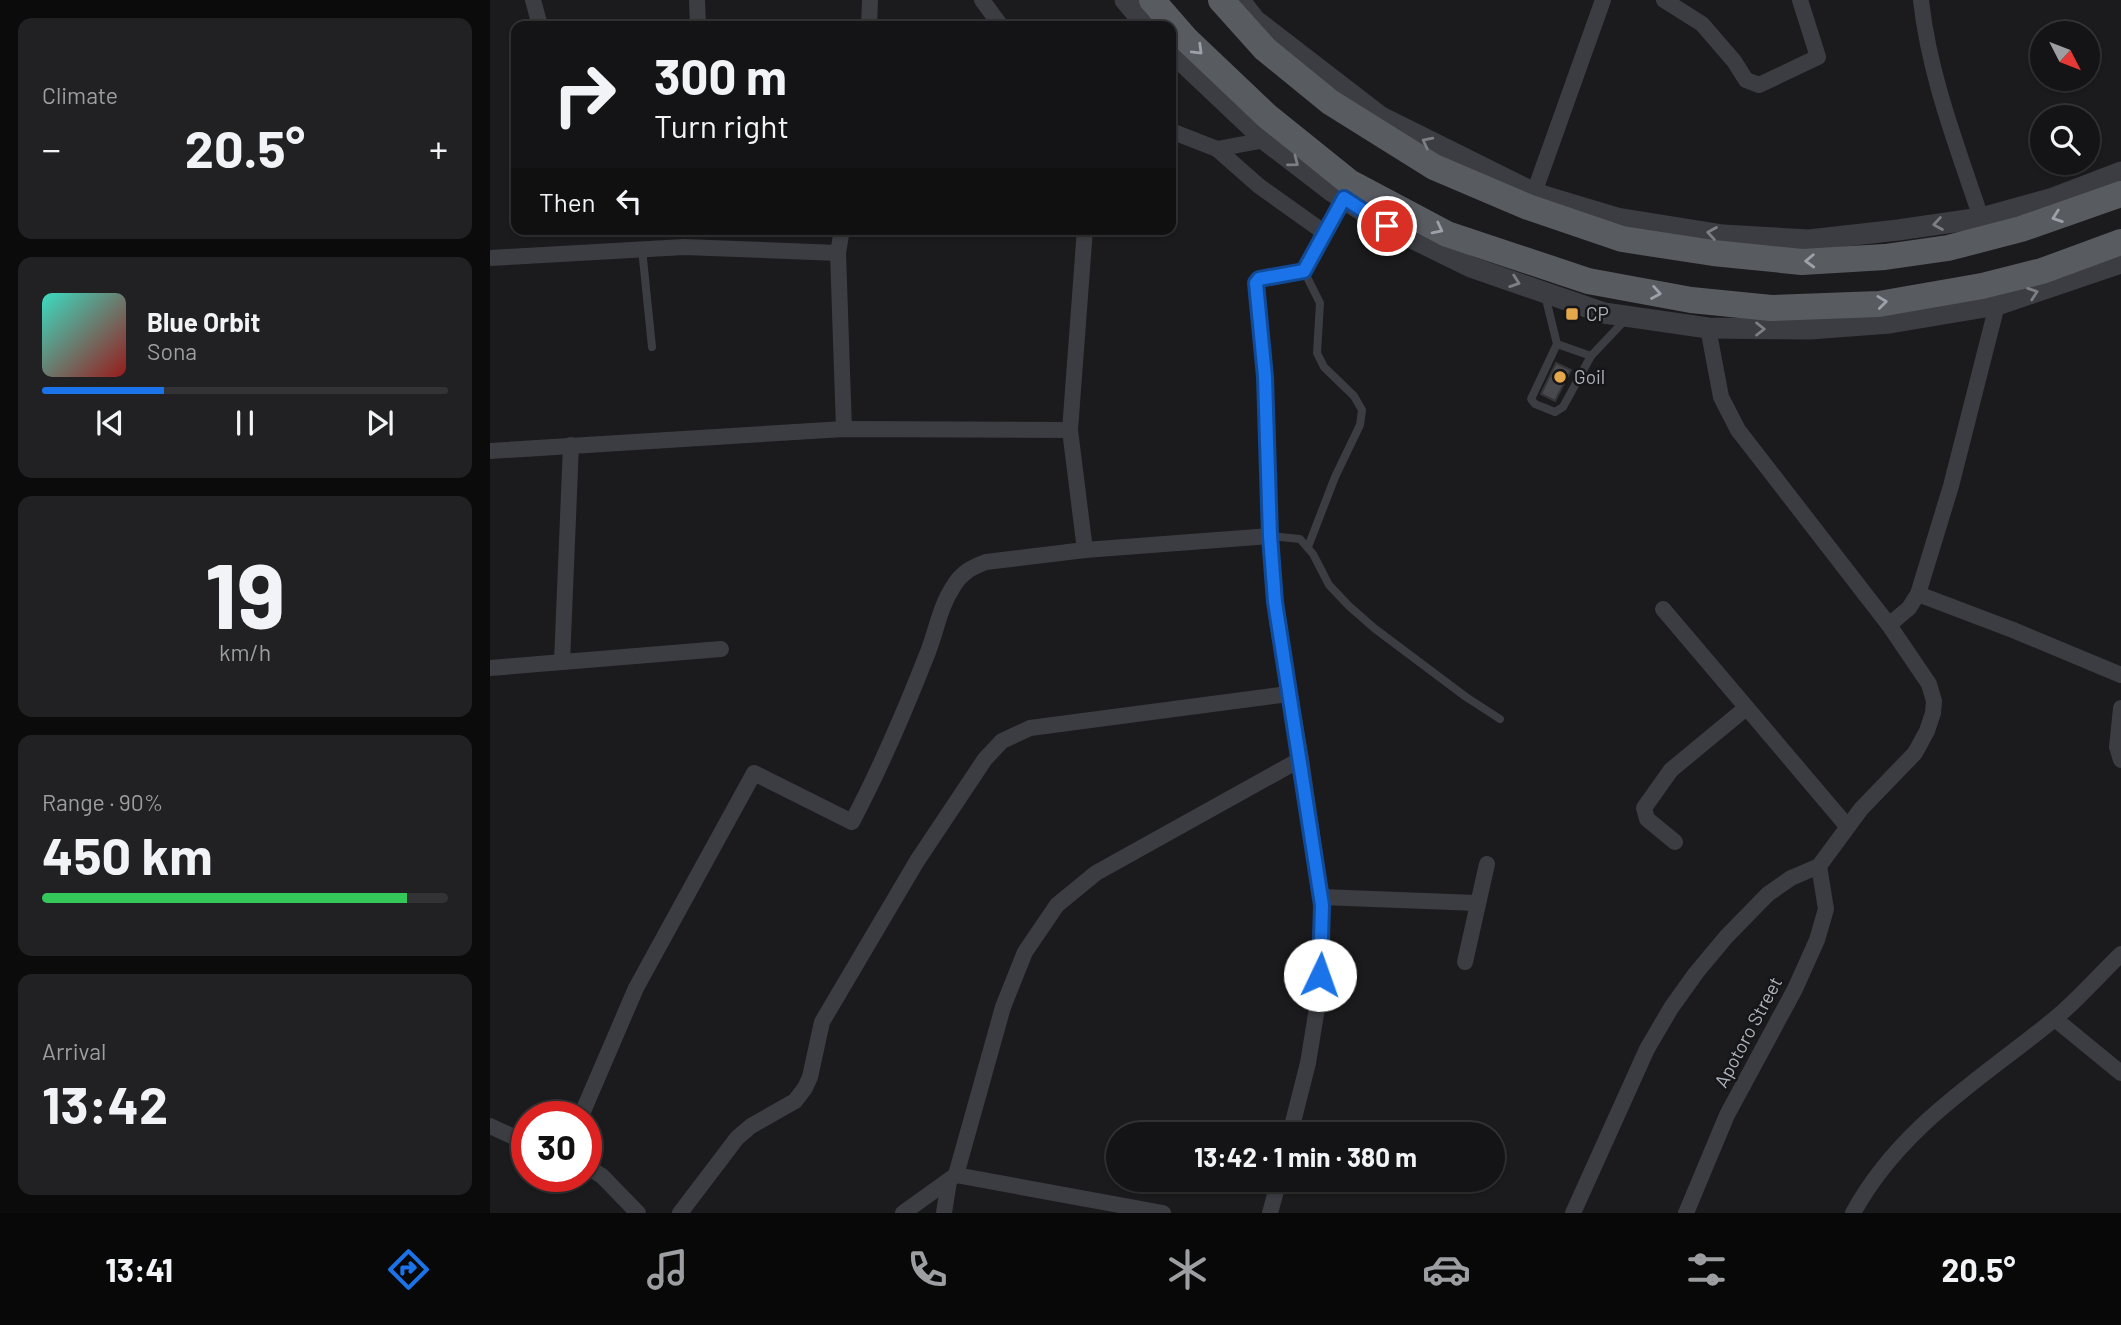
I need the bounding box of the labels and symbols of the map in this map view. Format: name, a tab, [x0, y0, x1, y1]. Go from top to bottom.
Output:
north arrow	[2030, 21, 2100, 91]
one-way arrow	[1190, 42, 1203, 55]
one-way arrow	[1422, 136, 1435, 150]
one-way arrow	[1286, 154, 1299, 167]
pin	[1357, 196, 1417, 256]
one-way arrow	[2051, 209, 2063, 223]
one-way arrow	[1932, 216, 1944, 231]
one-way arrow	[1431, 220, 1443, 234]
one-way arrow	[1706, 226, 1718, 241]
one-way arrow	[1804, 254, 1815, 269]
one-way arrow	[1508, 274, 1520, 288]
one-way arrow	[1650, 285, 1662, 300]
one-way arrow	[2026, 287, 2039, 301]
one-way arrow	[1876, 295, 1888, 310]
place label: CP	[1586, 302, 1609, 325]
marker: CP	[1564, 306, 1580, 322]
one-way arrow	[1755, 321, 1766, 337]
place label: Goil	[1574, 365, 1605, 388]
marker: Goil	[1552, 369, 1568, 385]
position arrow	[1283, 938, 1357, 1012]
street label: Apotoro Street	[1709, 973, 1786, 1091]
speed limit sign: 30	[511, 1101, 602, 1192]

